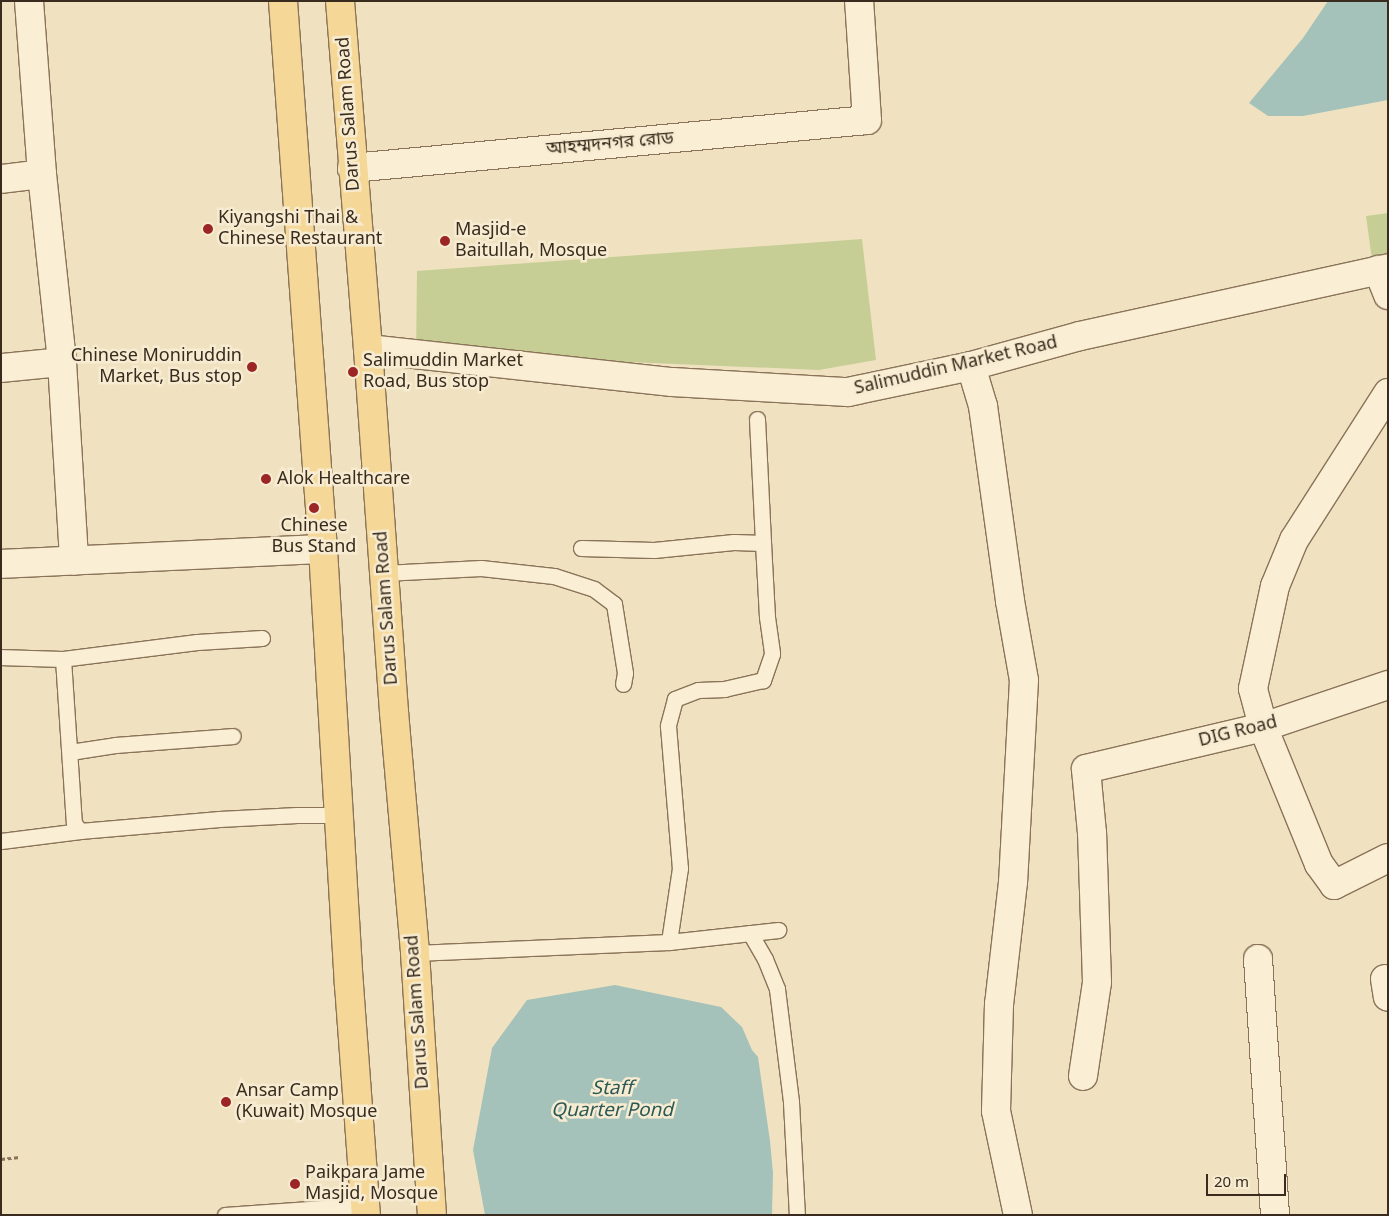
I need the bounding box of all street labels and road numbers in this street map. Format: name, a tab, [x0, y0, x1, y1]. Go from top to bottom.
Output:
street label: Darus Salam Road	[333, 36, 365, 192]
street label: আহম্মদনগর রোড	[545, 128, 675, 160]
street label: Salimuddin Market Road	[852, 332, 1060, 400]
street label: Darus Salam Road	[371, 530, 403, 686]
street label: DIG Road	[1196, 712, 1280, 752]
street label: Darus Salam Road	[402, 934, 434, 1090]

